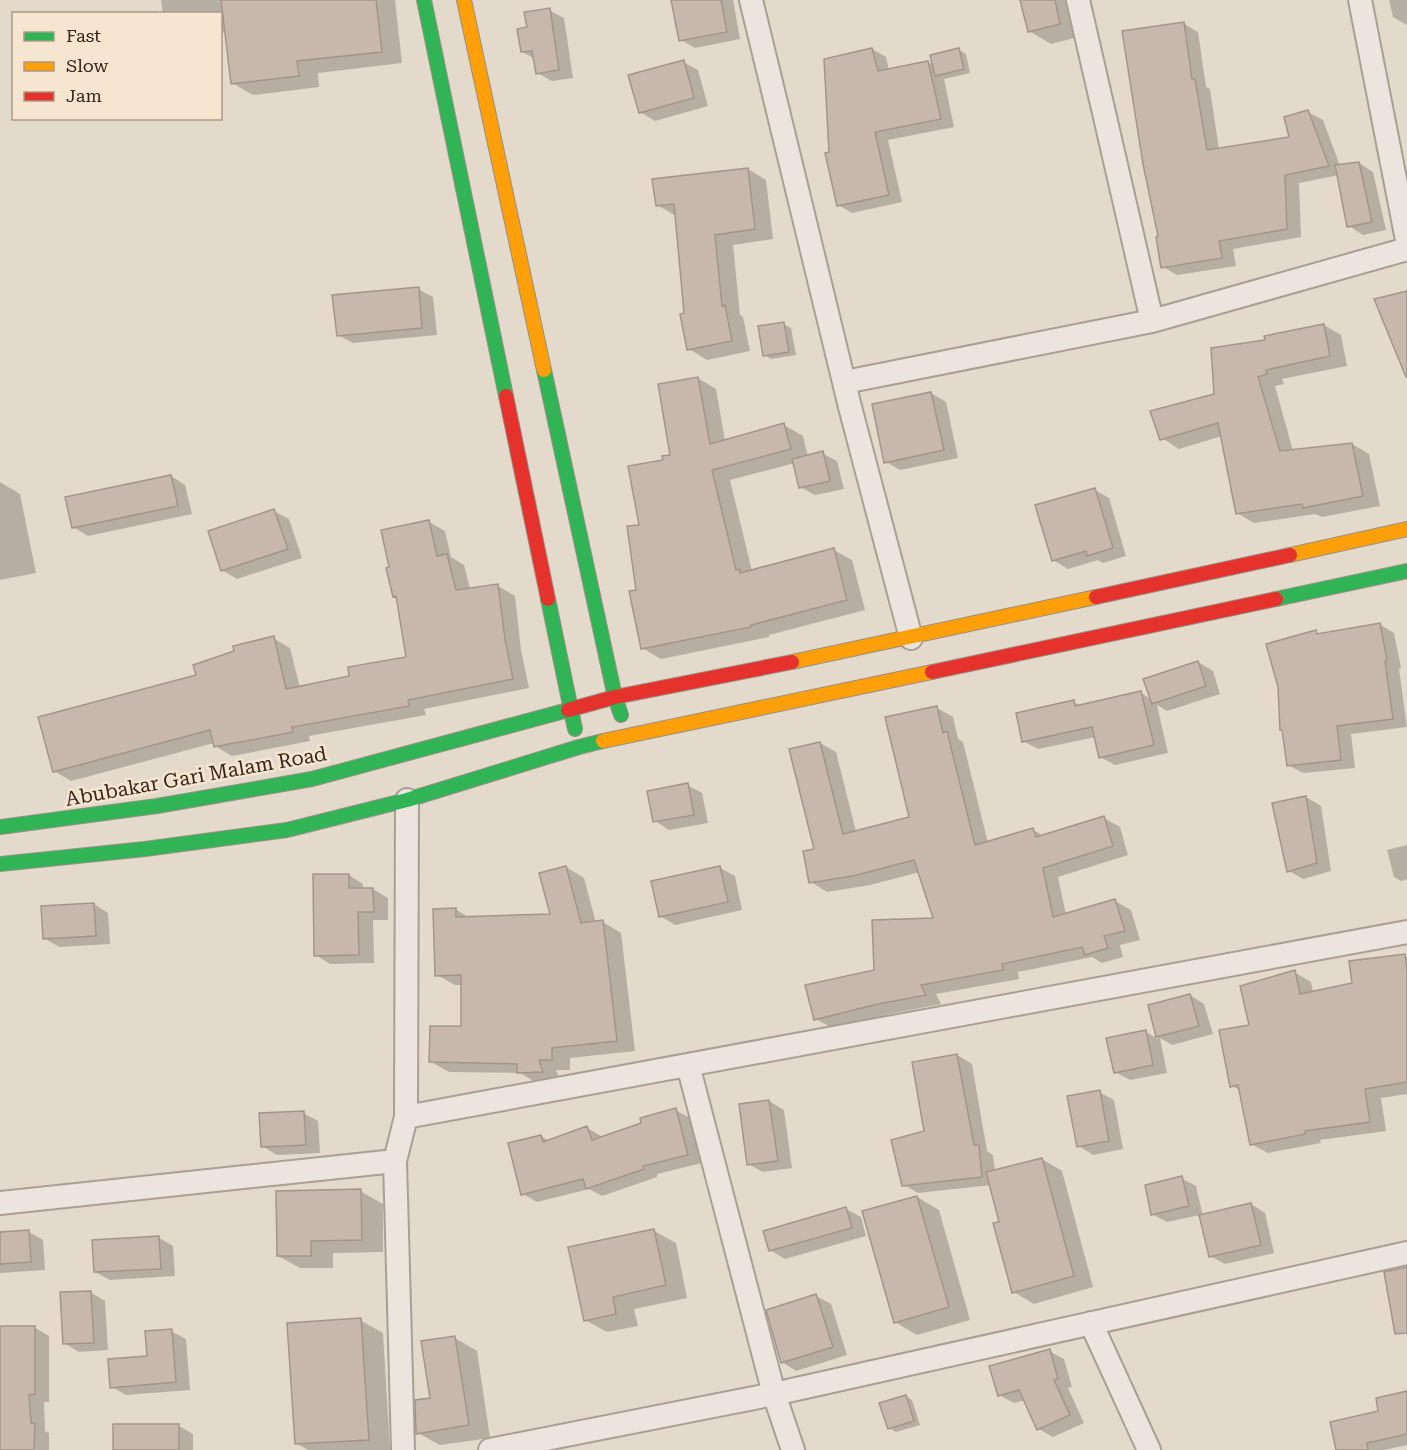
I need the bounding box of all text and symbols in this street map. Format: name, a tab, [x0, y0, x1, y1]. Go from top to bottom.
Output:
legend	[12, 12, 222, 120]
text: Fast	[66, 25, 101, 46]
text: Slow	[66, 55, 108, 76]
text: Jam	[66, 85, 102, 106]
street label: Abubakar Gari Malam Road	[64, 741, 329, 811]

